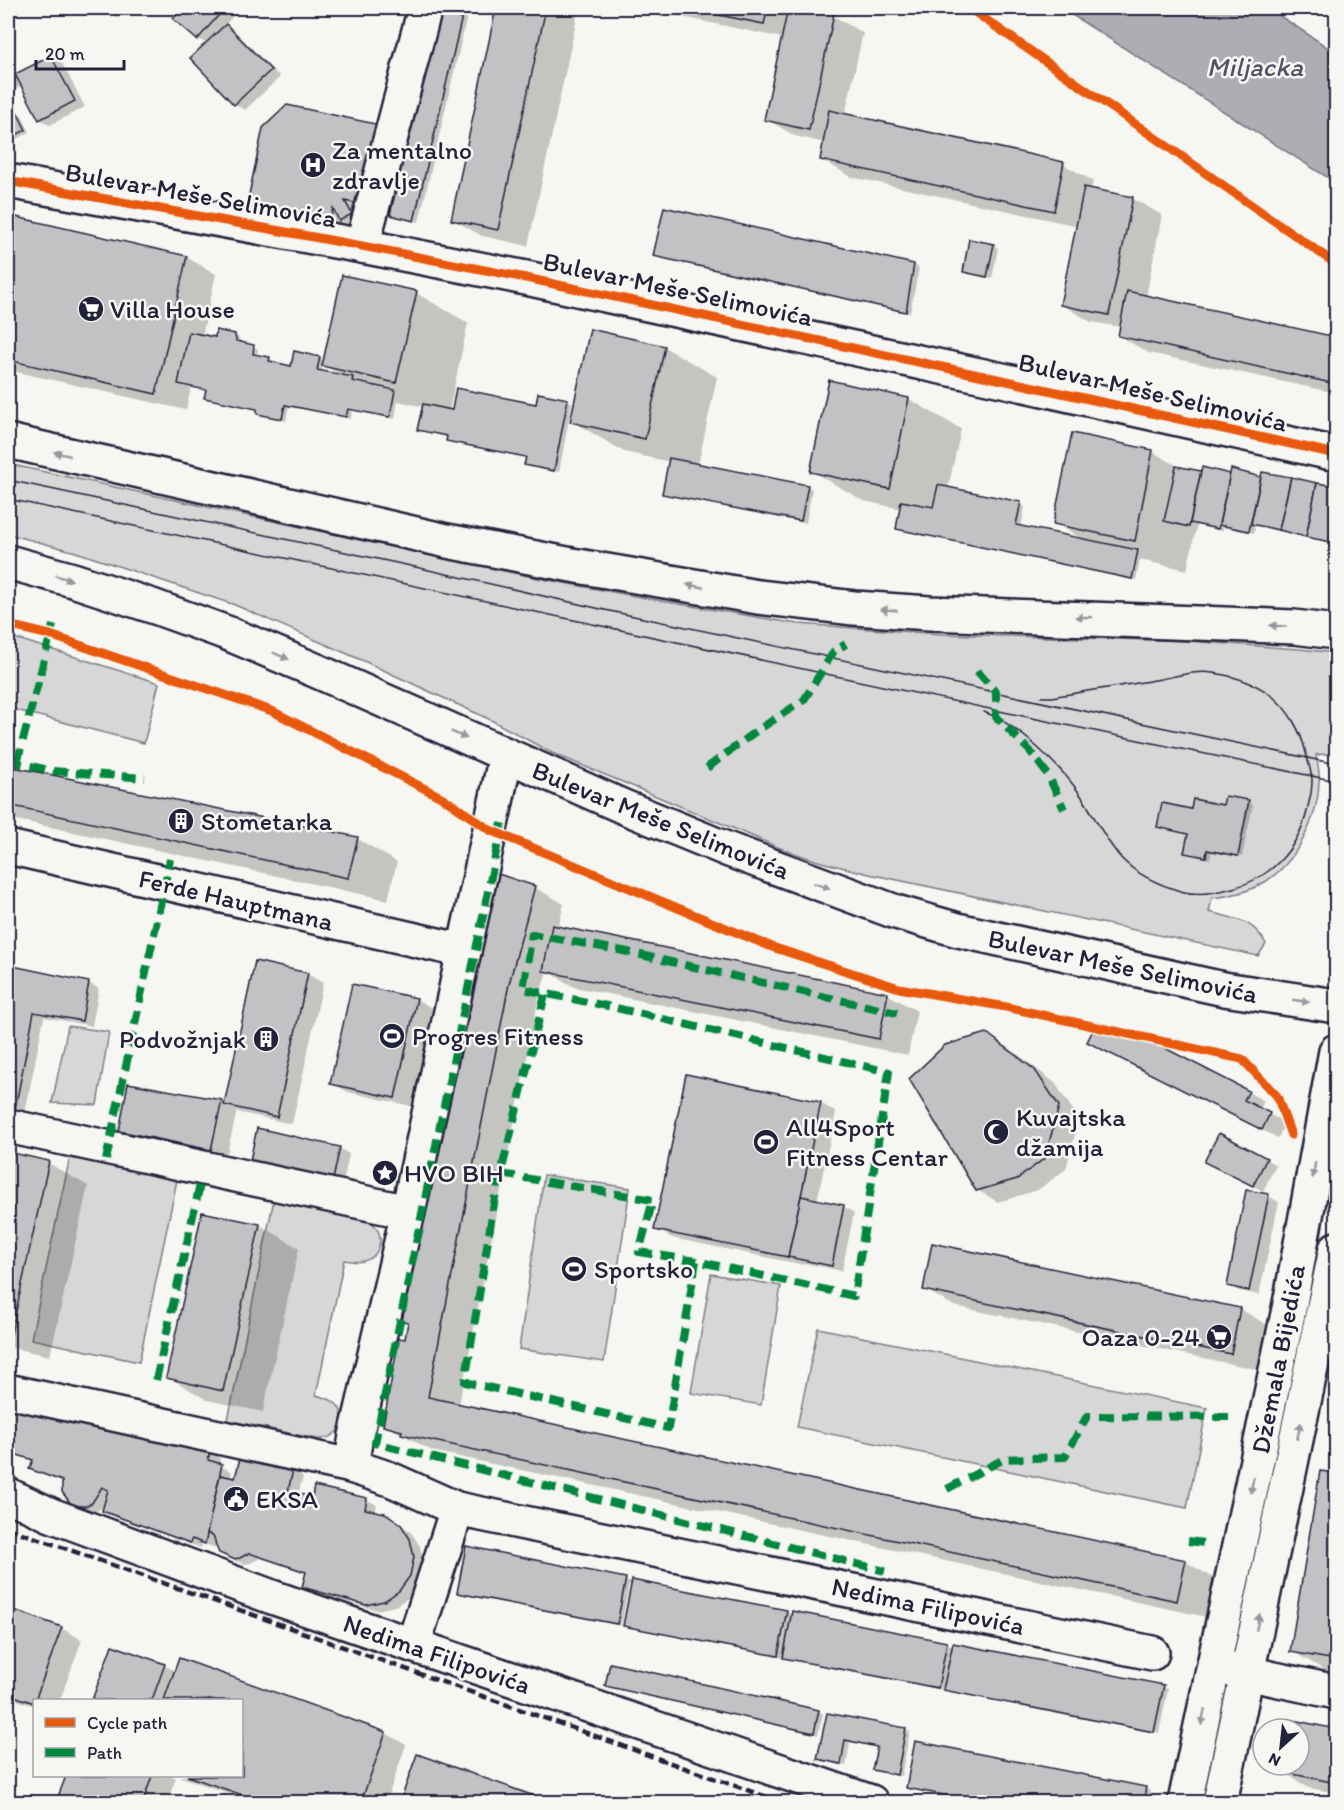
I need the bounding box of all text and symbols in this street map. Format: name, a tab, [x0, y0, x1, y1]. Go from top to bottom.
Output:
scale bar	[36, 33, 124, 71]
text: 20 m	[45, 43, 85, 65]
water label: Miljacka	[1207, 50, 1304, 83]
place label: Za mentalno zdravlje	[332, 134, 472, 196]
hospital icon: Za mentalno zdravlje	[298, 150, 328, 180]
street label: Bulevar Meše Selimovića	[63, 155, 340, 235]
street label: Bulevar Meše Selimovića	[540, 245, 816, 333]
place label: Villa House	[110, 293, 235, 325]
supermarket icon: Villa House	[76, 294, 106, 324]
street label: Bulevar Meše Selimovića	[1015, 345, 1291, 439]
one-way arrow	[53, 449, 72, 458]
one-way arrow	[55, 574, 73, 583]
one-way arrow	[686, 581, 705, 590]
one-way arrow	[879, 605, 898, 615]
one-way arrow	[1074, 613, 1093, 622]
one-way arrow	[1269, 622, 1288, 631]
one-way arrow	[272, 652, 290, 661]
one-way arrow	[451, 730, 468, 739]
street label: Bulevar Meše Selimovića	[528, 754, 795, 886]
place label: Stometarka	[201, 805, 333, 837]
building icon: Stometarka	[166, 806, 196, 836]
street label: Ferde Hauptmana	[136, 862, 337, 938]
one-way arrow	[813, 881, 831, 891]
street label: Bulevar Meše Selimovića	[985, 922, 1261, 1010]
one-way arrow	[1291, 997, 1310, 1006]
place label: Progres Fitness	[412, 1020, 584, 1052]
sports icon: Progres Fitness	[377, 1021, 407, 1051]
place label: Podvožnjak	[119, 1023, 246, 1055]
building icon: Podvožnjak	[251, 1024, 281, 1054]
place label: Kuvajtska džamija	[1016, 1101, 1126, 1163]
place label: All4Sport Fitness Centar	[786, 1111, 949, 1173]
mosque icon: Kuvajtska džamija	[981, 1117, 1011, 1147]
sports icon: All4Sport Fitness Centar	[751, 1127, 781, 1157]
place label: HVO BIH	[404, 1157, 504, 1189]
place icon: HVO BIH	[370, 1158, 400, 1188]
one-way arrow	[1309, 1161, 1318, 1180]
place label: Sportsko	[594, 1253, 693, 1285]
sports icon: Sportsko	[559, 1254, 589, 1284]
street label: Džemala Bijedića	[1244, 1261, 1312, 1456]
place label: Oaza 0-24	[1081, 1321, 1200, 1353]
supermarket icon: Oaza 0-24	[1204, 1322, 1234, 1352]
one-way arrow	[1294, 1422, 1304, 1440]
one-way arrow	[1247, 1476, 1256, 1495]
place label: EKSA	[256, 1483, 319, 1515]
public building icon: EKSA	[221, 1484, 251, 1514]
street label: Nedima Filipovića	[829, 1570, 1027, 1642]
street label: Nedima Filipovića	[339, 1607, 535, 1701]
one-way arrow	[1254, 1612, 1263, 1631]
legend	[33, 1699, 243, 1777]
one-way arrow	[1198, 1708, 1207, 1727]
text: Cycle path	[87, 1712, 168, 1734]
north arrow	[1251, 1717, 1311, 1777]
text: Path	[87, 1742, 122, 1764]
text: N	[1265, 1749, 1284, 1771]

